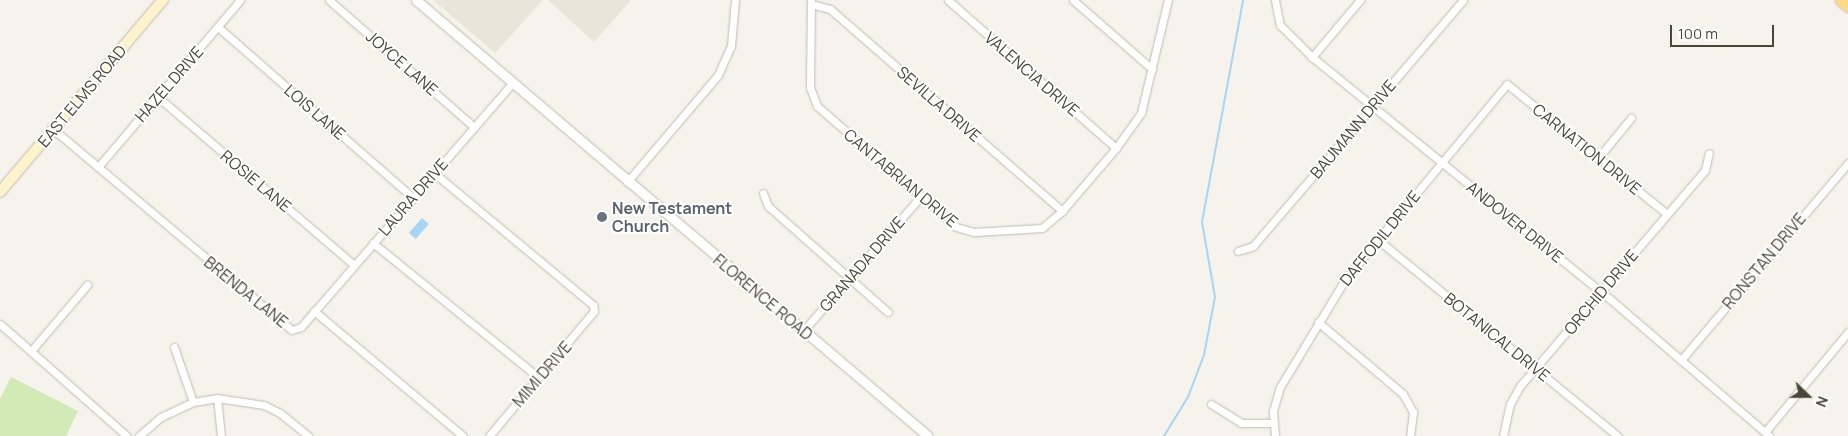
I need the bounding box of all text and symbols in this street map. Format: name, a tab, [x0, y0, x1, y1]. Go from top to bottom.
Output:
scale bar	[1673, 15, 1777, 47]
text: 100 m	[1678, 23, 1718, 44]
street label: JOYCE LANE	[362, 27, 442, 99]
street label: VALENCIA DRIVE	[981, 28, 1083, 120]
street label: EAST ELMS ROAD	[34, 41, 130, 151]
street label: HAZEL DRIVE	[131, 42, 207, 126]
street label: SEVILLA DRIVE	[893, 62, 985, 146]
street label: BAUMANN DRIVE	[1306, 76, 1400, 182]
street label: LOIS LANE	[281, 80, 349, 144]
street label: CARNATION DRIVE	[1529, 99, 1645, 199]
street label: CANTABRIAN DRIVE	[840, 125, 962, 231]
street label: ROSIE LANE	[217, 146, 295, 216]
street label: LAURA DRIVE	[374, 154, 452, 240]
street label: ANDOVER DRIVE	[1463, 177, 1567, 267]
street label: DAFFODIL DRIVE	[1336, 186, 1424, 290]
place label: New Testament Church	[612, 198, 732, 236]
street label: RONSTAN DRIVE	[1718, 209, 1810, 313]
marker: New Testament Church	[596, 211, 608, 223]
street label: GRANADA DRIVE	[815, 213, 909, 315]
street label: ORCHID DRIVE	[1560, 246, 1642, 338]
street label: FLORENCE ROAD	[709, 250, 817, 344]
street label: BRENDA LANE	[200, 252, 292, 332]
street label: BOTANICAL DRIVE	[1440, 288, 1554, 386]
street label: MIMI DRIVE	[508, 337, 576, 411]
north arrow	[1783, 371, 1833, 421]
text: N	[1812, 394, 1833, 410]

